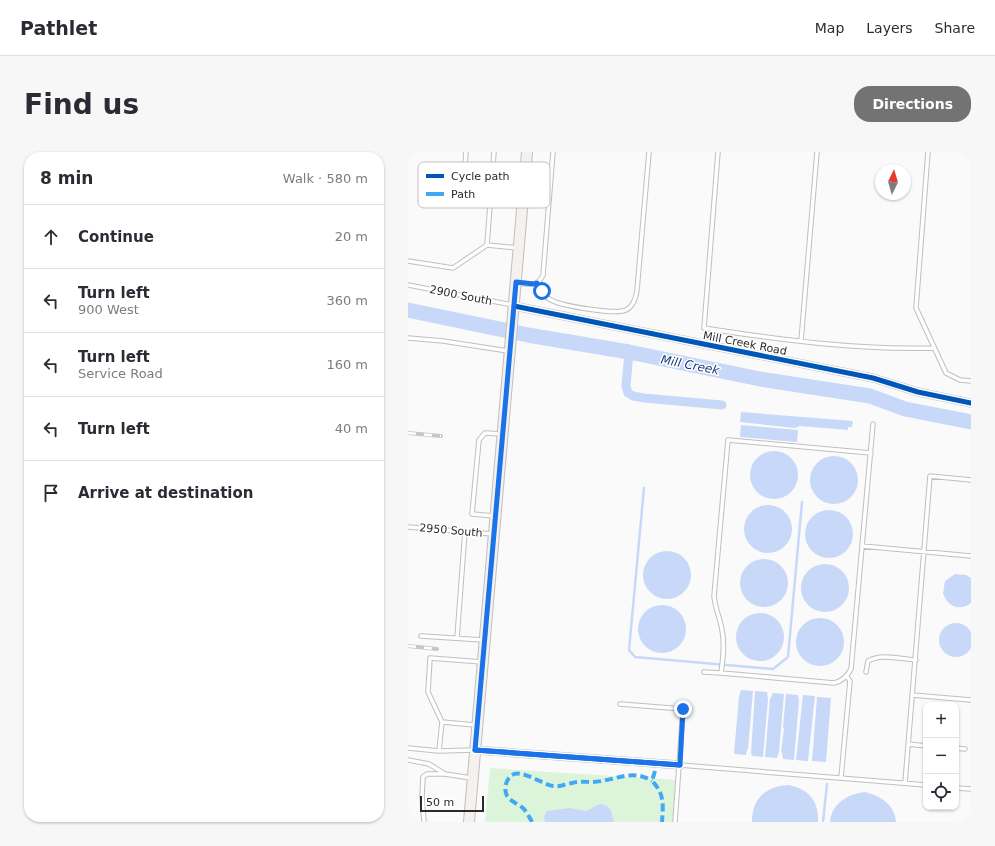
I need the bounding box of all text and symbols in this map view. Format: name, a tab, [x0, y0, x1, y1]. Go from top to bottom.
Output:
text: Pathlet	[20, 17, 97, 39]
text: Map	[815, 20, 844, 36]
text: Layers	[866, 20, 913, 36]
text: Share	[935, 20, 975, 36]
button: Directions	[854, 86, 971, 122]
text: Find us	[24, 88, 139, 121]
legend	[418, 162, 550, 208]
north arrow	[875, 164, 911, 200]
text: 8 min	[40, 168, 93, 188]
text: Cycle path	[451, 170, 510, 183]
text: Walk · 580 m	[283, 171, 368, 186]
text: Path	[451, 188, 475, 201]
icon: ahead	[40, 226, 62, 248]
text: Continue	[78, 228, 154, 246]
text: 20 m	[335, 229, 368, 244]
route start	[533, 282, 551, 300]
street label: 2900 South	[429, 283, 493, 308]
text: Turn left	[78, 284, 150, 302]
icon: left	[40, 290, 62, 312]
text: 360 m	[326, 293, 368, 308]
text: 900 West	[78, 302, 139, 317]
street label: Mill Creek Road	[702, 329, 788, 358]
text: Turn left	[78, 348, 150, 366]
water label: Mill Creek	[660, 352, 721, 378]
icon: left	[40, 354, 62, 376]
text: 160 m	[326, 357, 368, 372]
text: Service Road	[78, 366, 163, 381]
icon: left	[40, 418, 62, 440]
text: Turn left	[78, 420, 150, 438]
text: 40 m	[335, 421, 368, 436]
icon: arrive	[40, 482, 62, 504]
text: Arrive at destination	[78, 484, 253, 502]
street label: 2950 South	[419, 521, 483, 540]
route end	[674, 700, 692, 718]
map controls	[923, 702, 959, 810]
button: +	[923, 702, 959, 738]
button: −	[923, 738, 959, 774]
button: locate	[923, 774, 959, 810]
scale bar	[420, 794, 484, 813]
text: 50 m	[426, 796, 454, 809]

